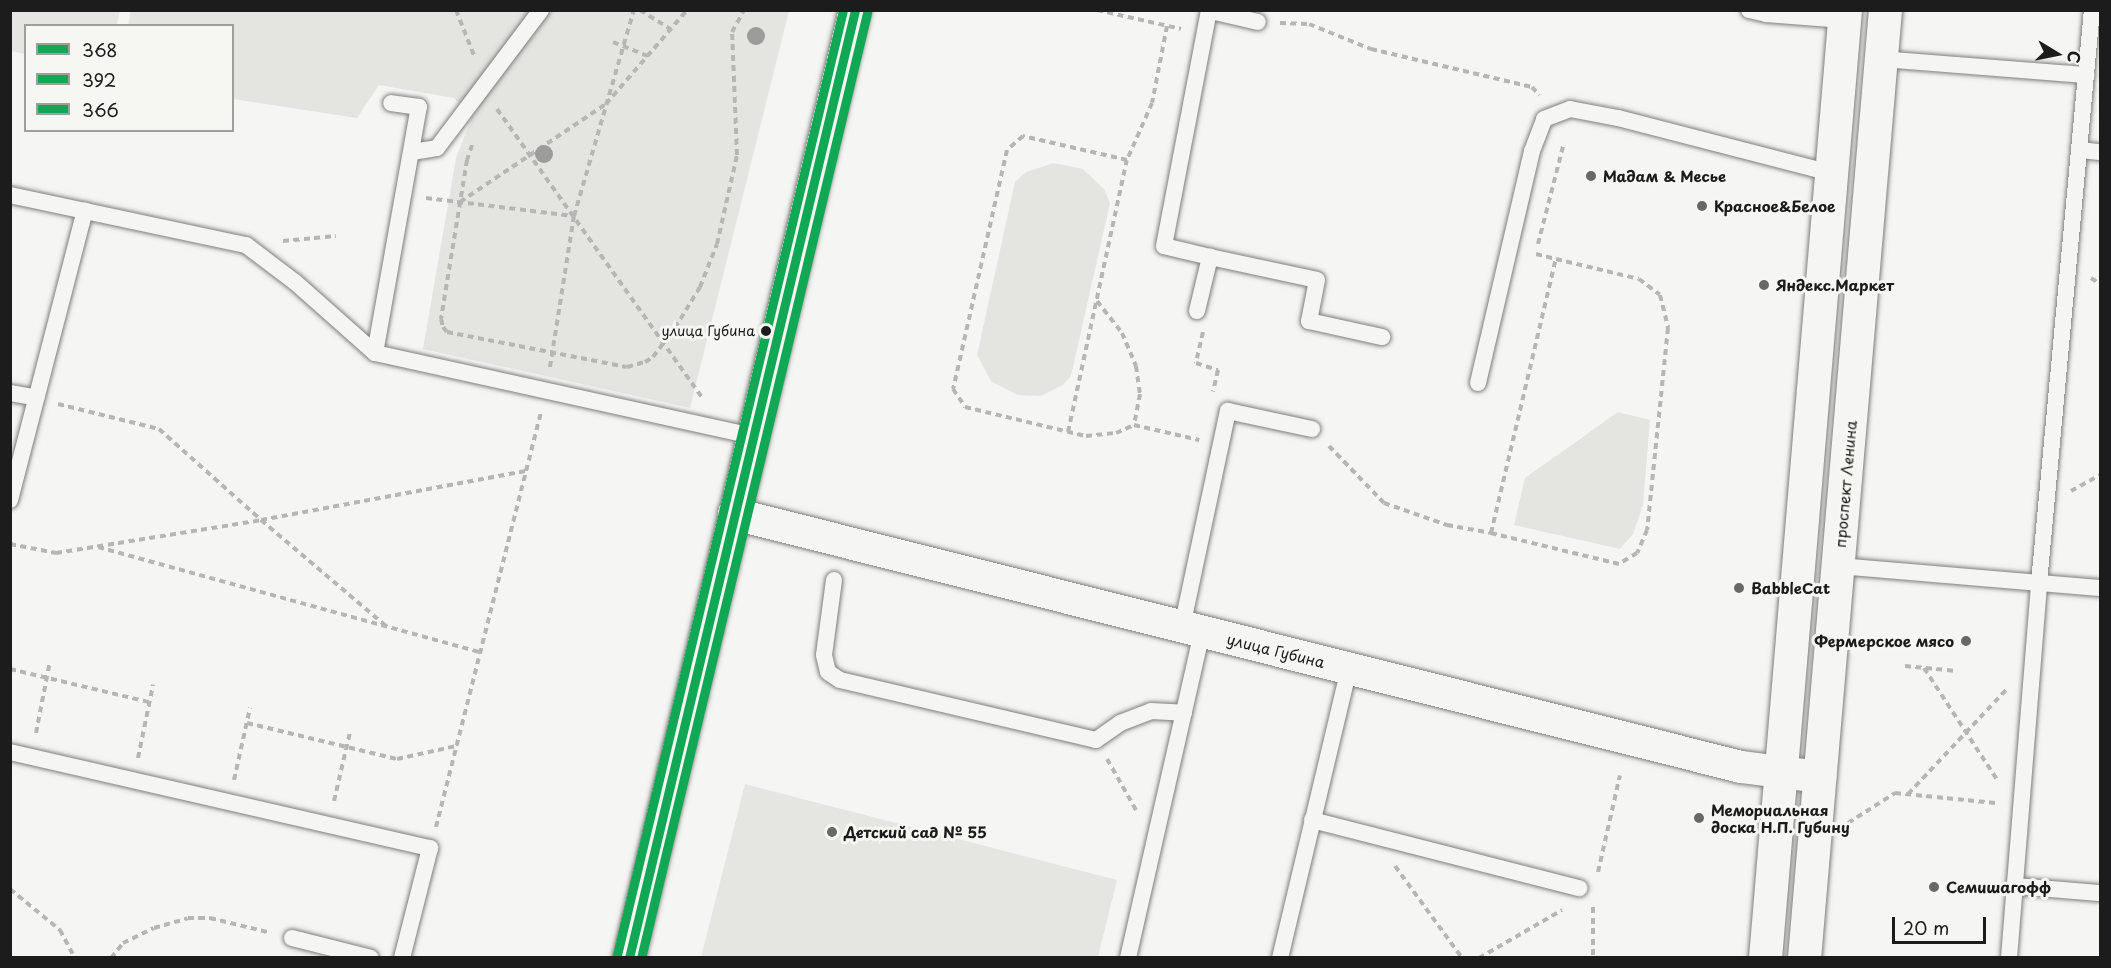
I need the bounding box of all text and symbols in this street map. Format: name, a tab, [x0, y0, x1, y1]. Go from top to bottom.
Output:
legend	[24, 24, 234, 132]
north arrow	[2027, 24, 2087, 84]
text: 368	[82, 36, 118, 63]
text: С	[2062, 49, 2088, 65]
text: 392	[82, 66, 116, 93]
text: 366	[82, 96, 119, 123]
place label: Мадам & Месье	[1603, 167, 1726, 185]
marker: Мадам & Месье	[1584, 169, 1598, 183]
place label: Красное&Белое	[1714, 197, 1836, 215]
marker: Красное&Белое	[1695, 199, 1709, 213]
place label: Яндекс.Маркет	[1776, 276, 1894, 294]
marker: Яндекс.Маркет	[1757, 278, 1771, 292]
place label: улица Губина	[661, 323, 755, 339]
marker: улица Губина	[760, 325, 772, 337]
street label: проспект Ленина	[1830, 419, 1860, 549]
place label: BabbleCat	[1751, 579, 1830, 597]
marker: BabbleCat	[1732, 581, 1746, 595]
street label: улица Губина	[1225, 629, 1327, 671]
place label: Фермерское мясо	[1814, 632, 1954, 650]
marker: Фермерское мясо	[1959, 634, 1973, 648]
place label: Мемориальная доска Н.П. Губину	[1711, 800, 1851, 835]
marker: Мемориальная доска Н.П. Губину	[1692, 811, 1706, 825]
place label: Детский сад № 55	[844, 823, 987, 841]
marker: Детский сад № 55	[825, 825, 839, 839]
place label: Семишагофф	[1946, 878, 2051, 896]
marker: Семишагофф	[1927, 880, 1941, 894]
scale bar	[1895, 905, 1990, 943]
text: 20 m	[1903, 914, 1949, 941]

